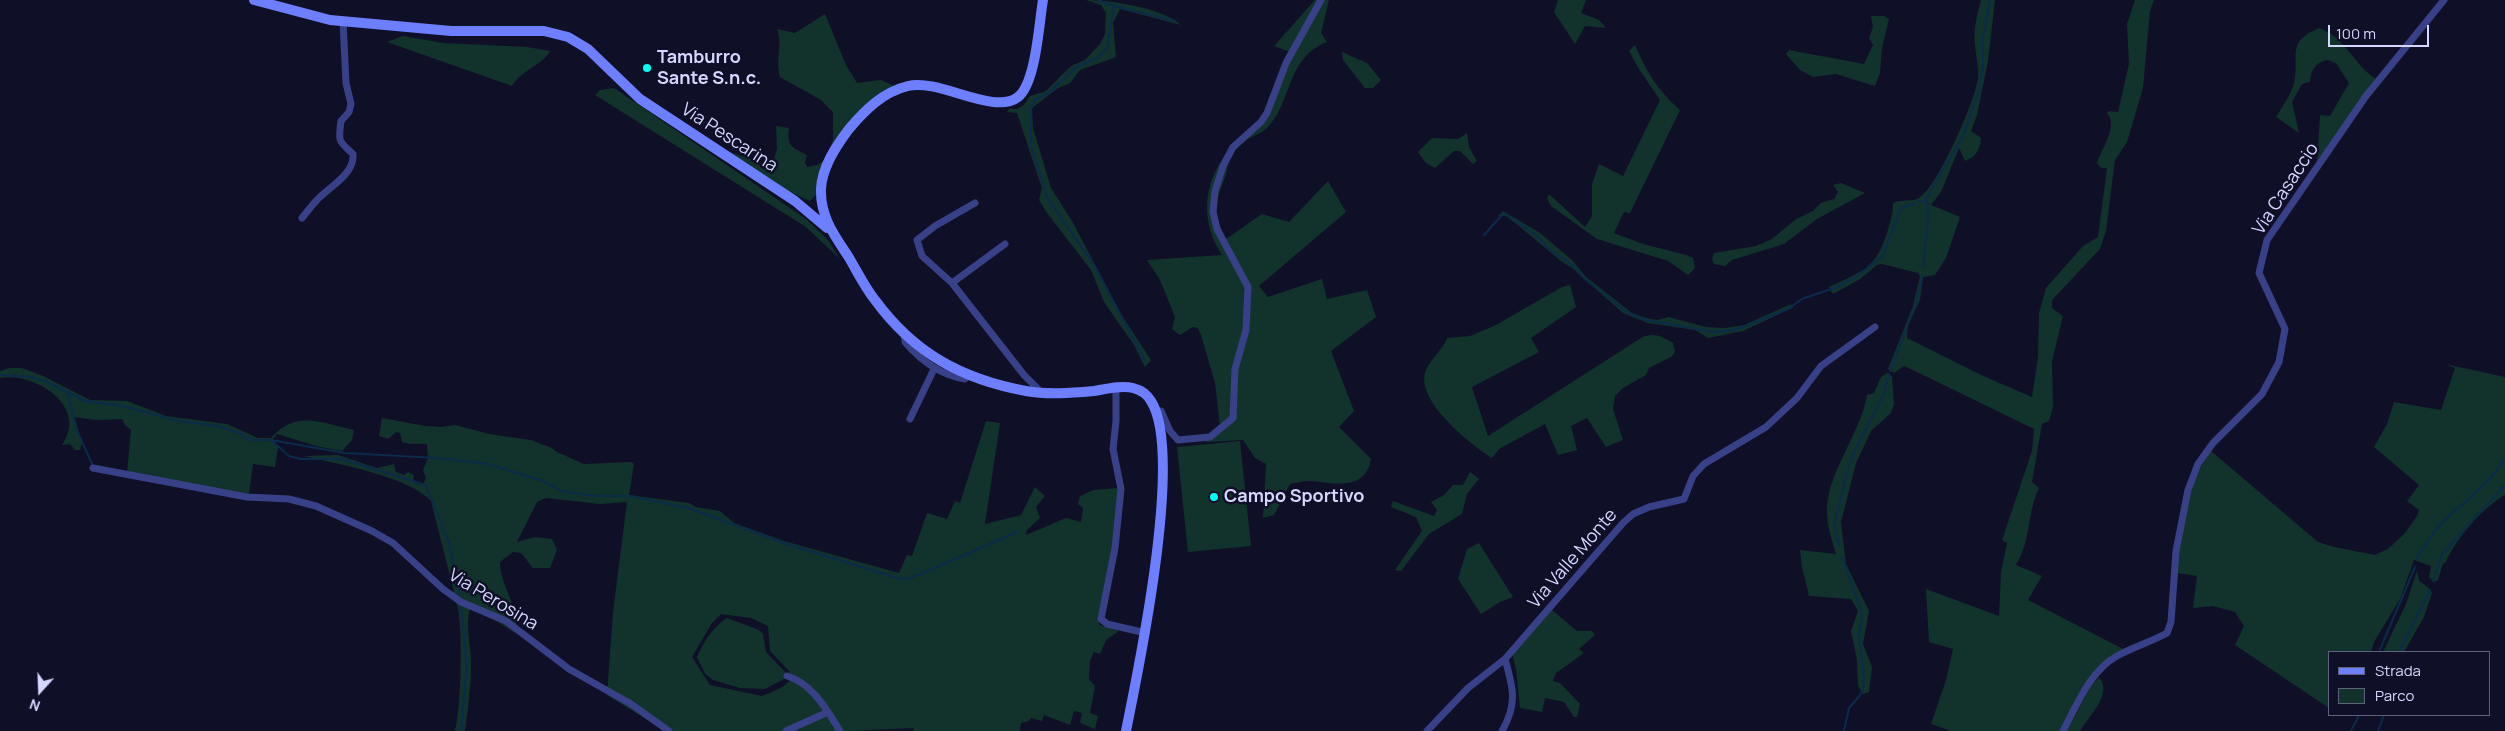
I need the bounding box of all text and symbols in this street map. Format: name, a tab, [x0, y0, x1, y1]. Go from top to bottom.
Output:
scale bar	[2330, 15, 2431, 47]
text: 100 m	[2336, 23, 2376, 44]
place label: Tamburro Sante S.n.c.	[657, 47, 761, 90]
marker: Tamburro Sante S.n.c.	[641, 62, 653, 74]
street label: Via Pescarina	[677, 99, 781, 177]
street label: Via Casaccio	[2248, 139, 2324, 239]
place label: Campo Sportivo	[1224, 486, 1364, 508]
marker: Campo Sportivo	[1208, 491, 1220, 503]
street label: Via Valle Monte	[1524, 505, 1622, 613]
street label: Via Perosina	[444, 565, 542, 635]
legend	[2328, 651, 2490, 716]
text: Strada	[2375, 660, 2421, 681]
north arrow	[15, 666, 65, 716]
text: Parco	[2375, 685, 2414, 706]
text: N	[27, 695, 43, 716]

